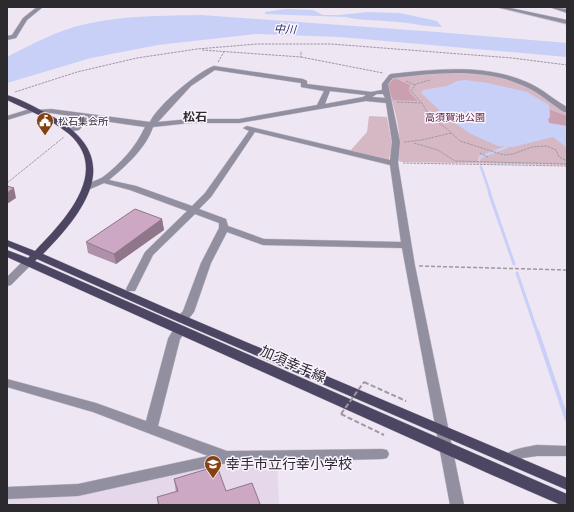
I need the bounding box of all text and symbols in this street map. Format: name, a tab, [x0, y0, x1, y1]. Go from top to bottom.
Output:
water label: 中川	[274, 21, 297, 37]
district label: 松石	[183, 109, 207, 124]
public building icon: 松石集会所	[35, 111, 55, 136]
park label: 高須賀池公園	[425, 111, 485, 124]
place label: 松石集会所	[58, 115, 108, 128]
street label: 加須幸手線	[257, 342, 329, 386]
school or university icon: 幸手市立行幸小学校	[203, 454, 223, 479]
place label: 幸手市立行幸小学校	[226, 455, 352, 473]

